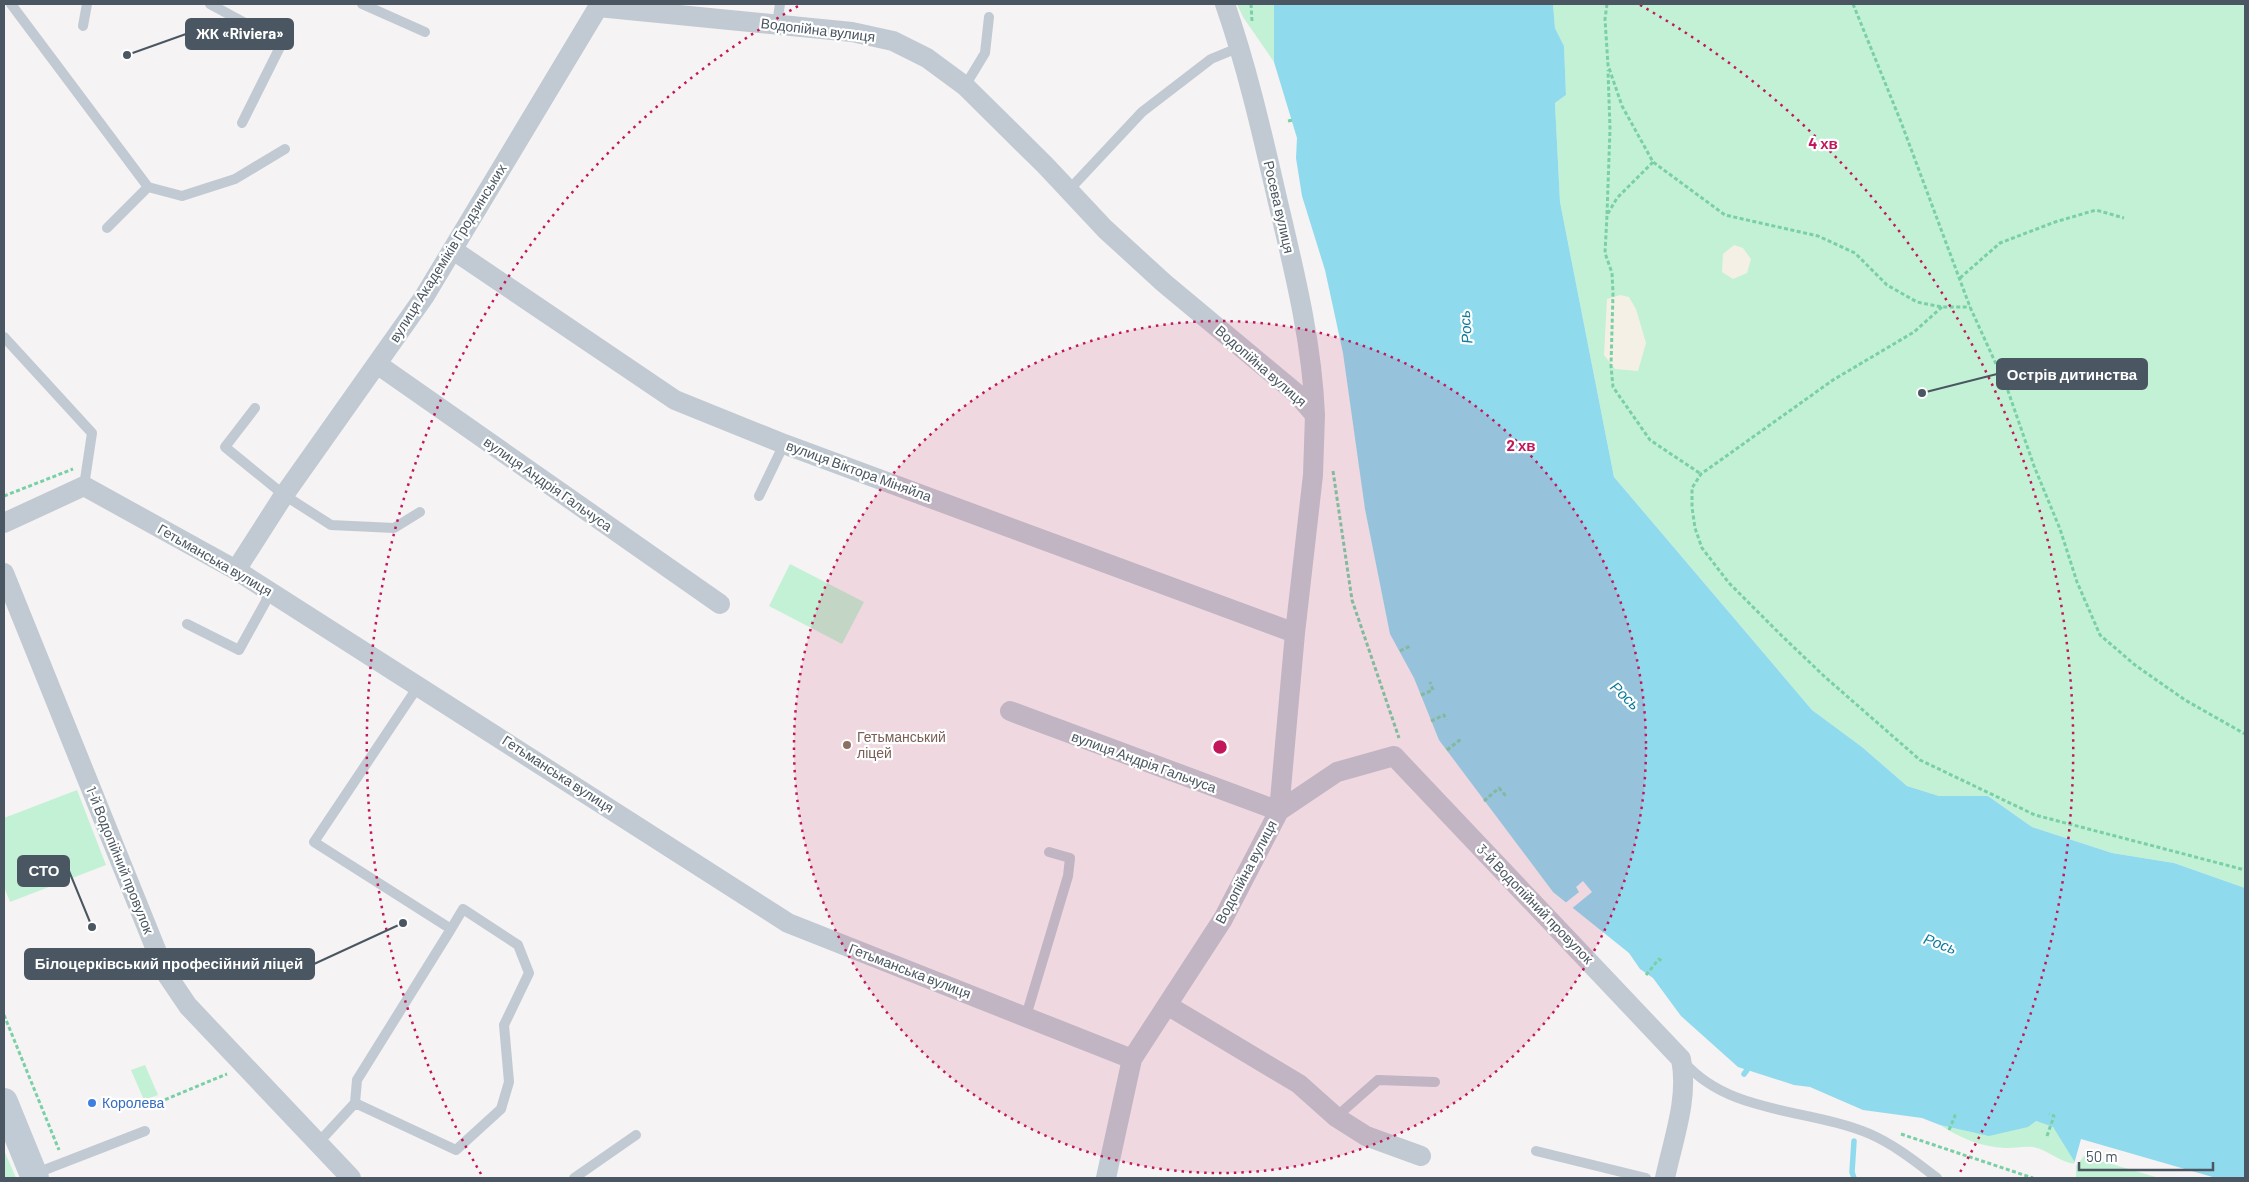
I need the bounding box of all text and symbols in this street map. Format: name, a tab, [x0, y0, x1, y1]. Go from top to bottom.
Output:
street label: Водопійна вулиця	[760, 14, 876, 45]
callout: ЖК «Riviera»	[186, 19, 293, 49]
text: ЖК «Riviera»	[195, 24, 284, 42]
text: 4 хв	[1808, 134, 1838, 152]
street label: Росева вулиця	[1261, 159, 1298, 255]
street label: вулиця Академіків Гродзинських	[385, 160, 510, 345]
water label: Рось	[1455, 309, 1475, 345]
street label: Водопійна вулиця	[1212, 321, 1310, 410]
callout: Острів дитинства	[1997, 359, 2147, 389]
text: Острів дитинства	[2007, 365, 2138, 383]
street label: вулиця Андрія Гальчуса	[481, 433, 616, 534]
street label: вулиця Віктора Міняйла	[784, 436, 934, 505]
text: 2 хв	[1507, 436, 1535, 454]
street label: Гетьманська вулиця	[155, 520, 276, 599]
water label: Рось	[1607, 677, 1644, 713]
street label: вулиця Андрія Гальчуса	[1069, 727, 1219, 796]
place label: Гетьманський ліцей	[857, 728, 946, 761]
street label: Гетьманська вулиця	[499, 731, 617, 816]
centre of rings	[1211, 738, 1229, 756]
marker: Гетьманський ліцей	[841, 739, 853, 751]
street label: 1-й Водопійний провулок	[83, 784, 158, 937]
street label: Водопійна вулиця	[1211, 817, 1280, 927]
street label: 3-й Водопійний провулок	[1474, 840, 1598, 968]
callout: СТО	[18, 856, 69, 886]
text: СТО	[29, 861, 60, 879]
water label: Рось	[1921, 929, 1959, 957]
street label: Гетьманська вулиця	[847, 939, 974, 1002]
callout: Білоцерківський професійний ліцей	[25, 949, 314, 979]
text: Білоцерківський професійний ліцей	[35, 954, 303, 972]
place label: Королева	[102, 1094, 164, 1111]
marker: Королева	[86, 1097, 98, 1109]
scale bar	[2079, 1140, 2213, 1172]
text: 50 m	[2086, 1147, 2118, 1165]

